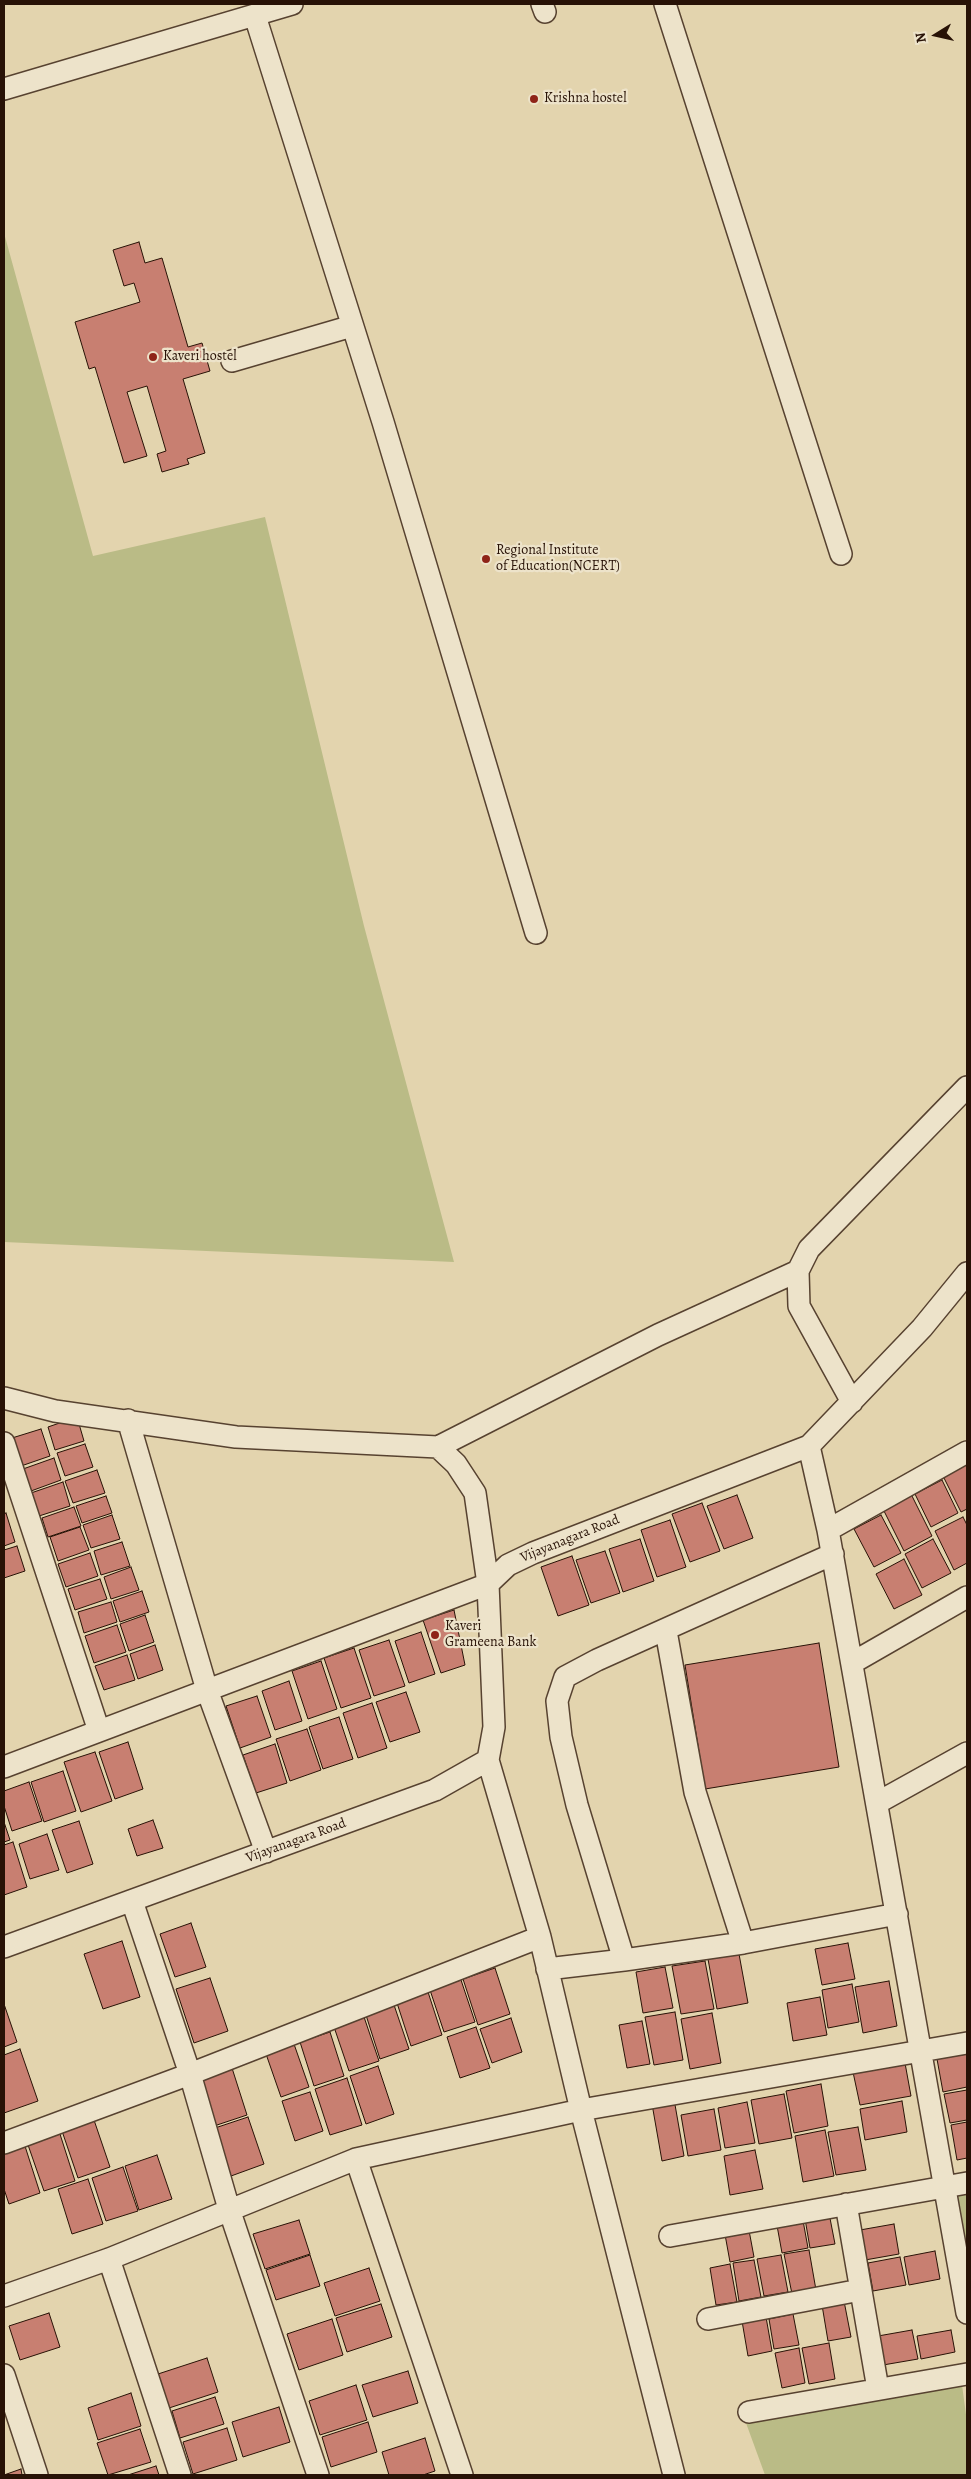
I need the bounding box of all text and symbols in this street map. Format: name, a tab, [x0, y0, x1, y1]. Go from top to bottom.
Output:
north arrow	[911, 10, 961, 60]
text: N	[910, 31, 931, 44]
place label: Krishna hostel	[544, 91, 627, 107]
marker: Krishna hostel	[528, 93, 540, 105]
place label: Kaveri hostel	[163, 349, 237, 365]
marker: Kaveri hostel	[147, 351, 159, 363]
place label: Regional Institute of Education(NCERT)	[496, 543, 620, 576]
marker: Regional Institute of Education(NCERT)	[480, 553, 492, 565]
street label: Vijayanagara Road	[518, 1511, 622, 1567]
place label: Kaveri Grameena Bank	[445, 1619, 536, 1651]
marker: Kaveri Grameena Bank	[429, 1629, 441, 1641]
street label: Vijayanagara Road	[244, 1815, 348, 1867]

